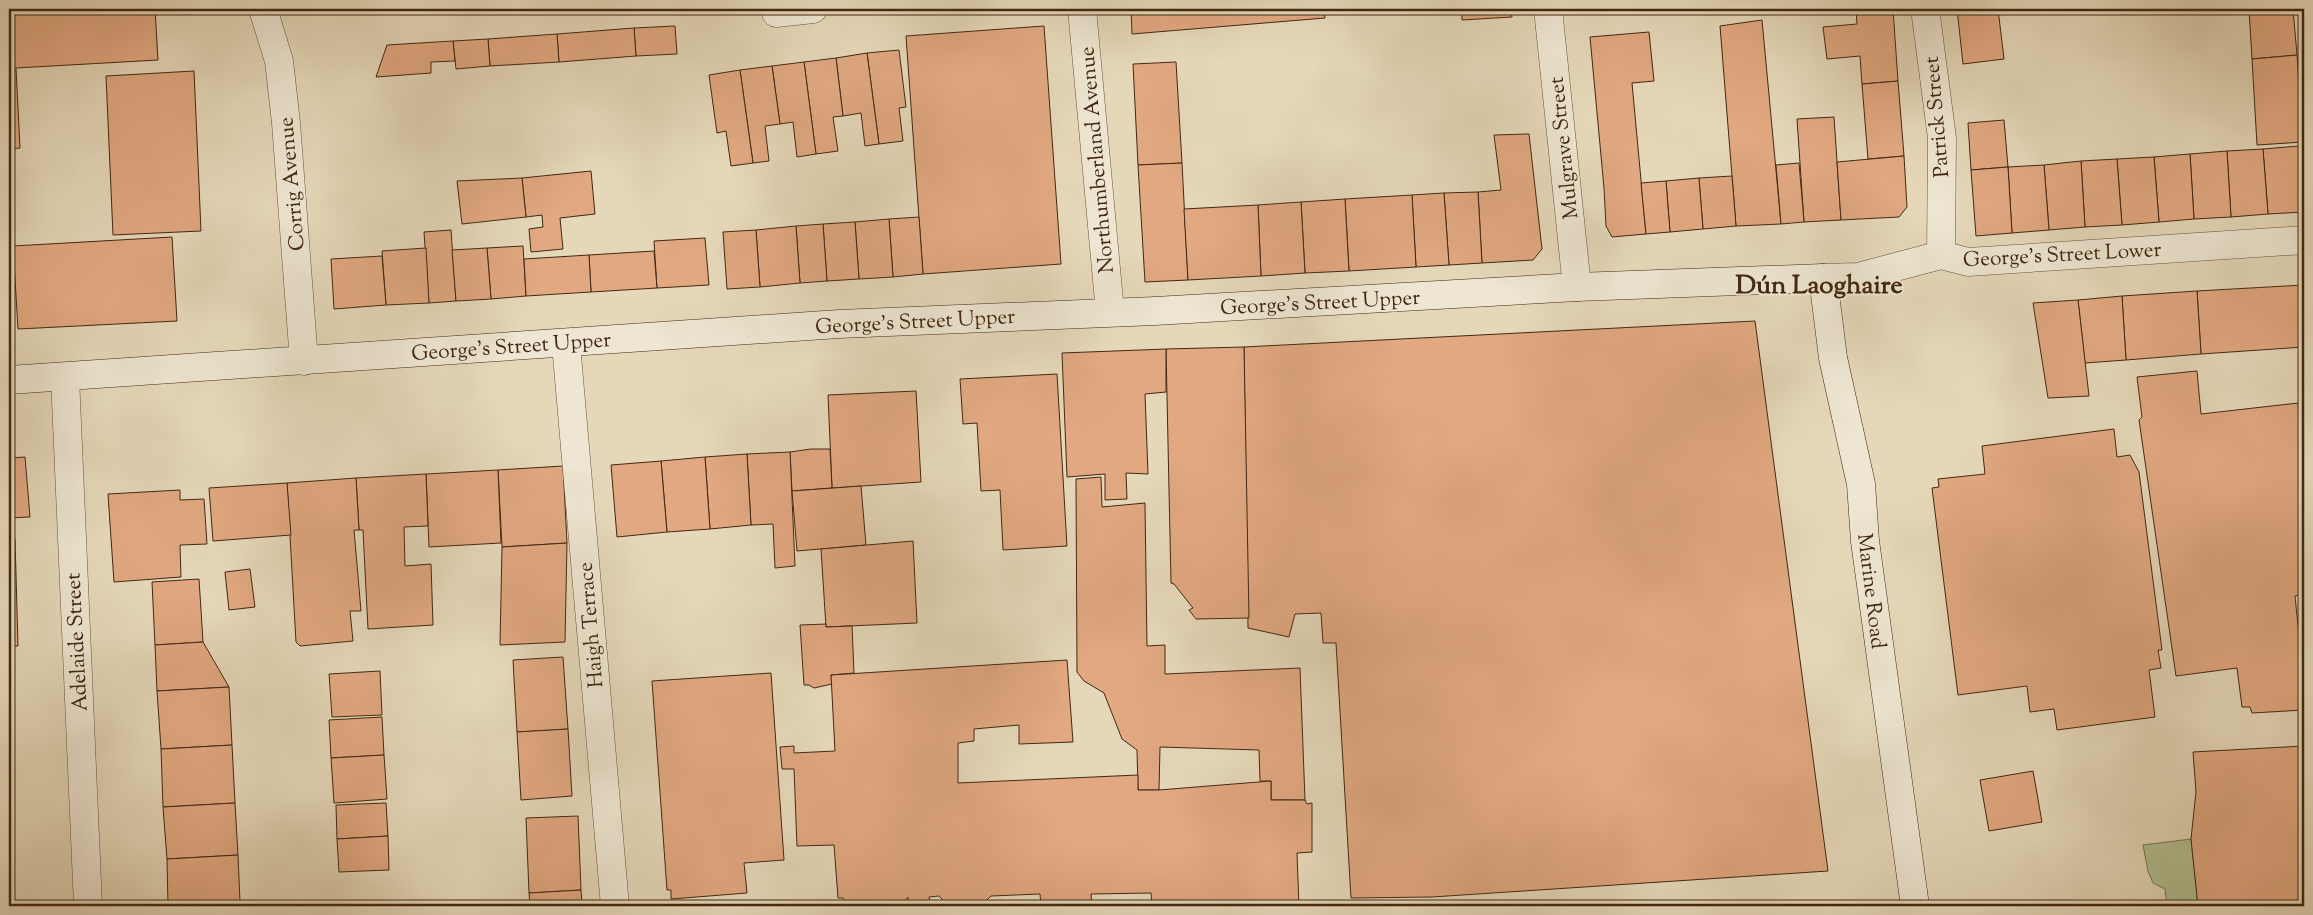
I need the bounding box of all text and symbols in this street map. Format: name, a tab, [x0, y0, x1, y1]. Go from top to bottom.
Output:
street label: Northumberland Avenue	[1073, 45, 1123, 275]
street label: Patrick Street	[1918, 55, 1958, 179]
street label: Mulgrave Street	[1543, 75, 1587, 221]
street label: Corrig Avenue	[272, 116, 314, 252]
street label: George's Street Lower	[1962, 236, 2162, 276]
district label: Dún Laoghaire	[1735, 268, 1903, 305]
street label: George's Street Upper	[1219, 284, 1421, 324]
street label: George's Street Upper	[814, 303, 1016, 343]
street label: George's Street Upper	[410, 326, 612, 370]
street label: Marine Road	[1848, 532, 1892, 651]
street label: Haigh Terrace	[572, 561, 612, 689]
street label: Adelaide Street	[59, 572, 97, 712]

